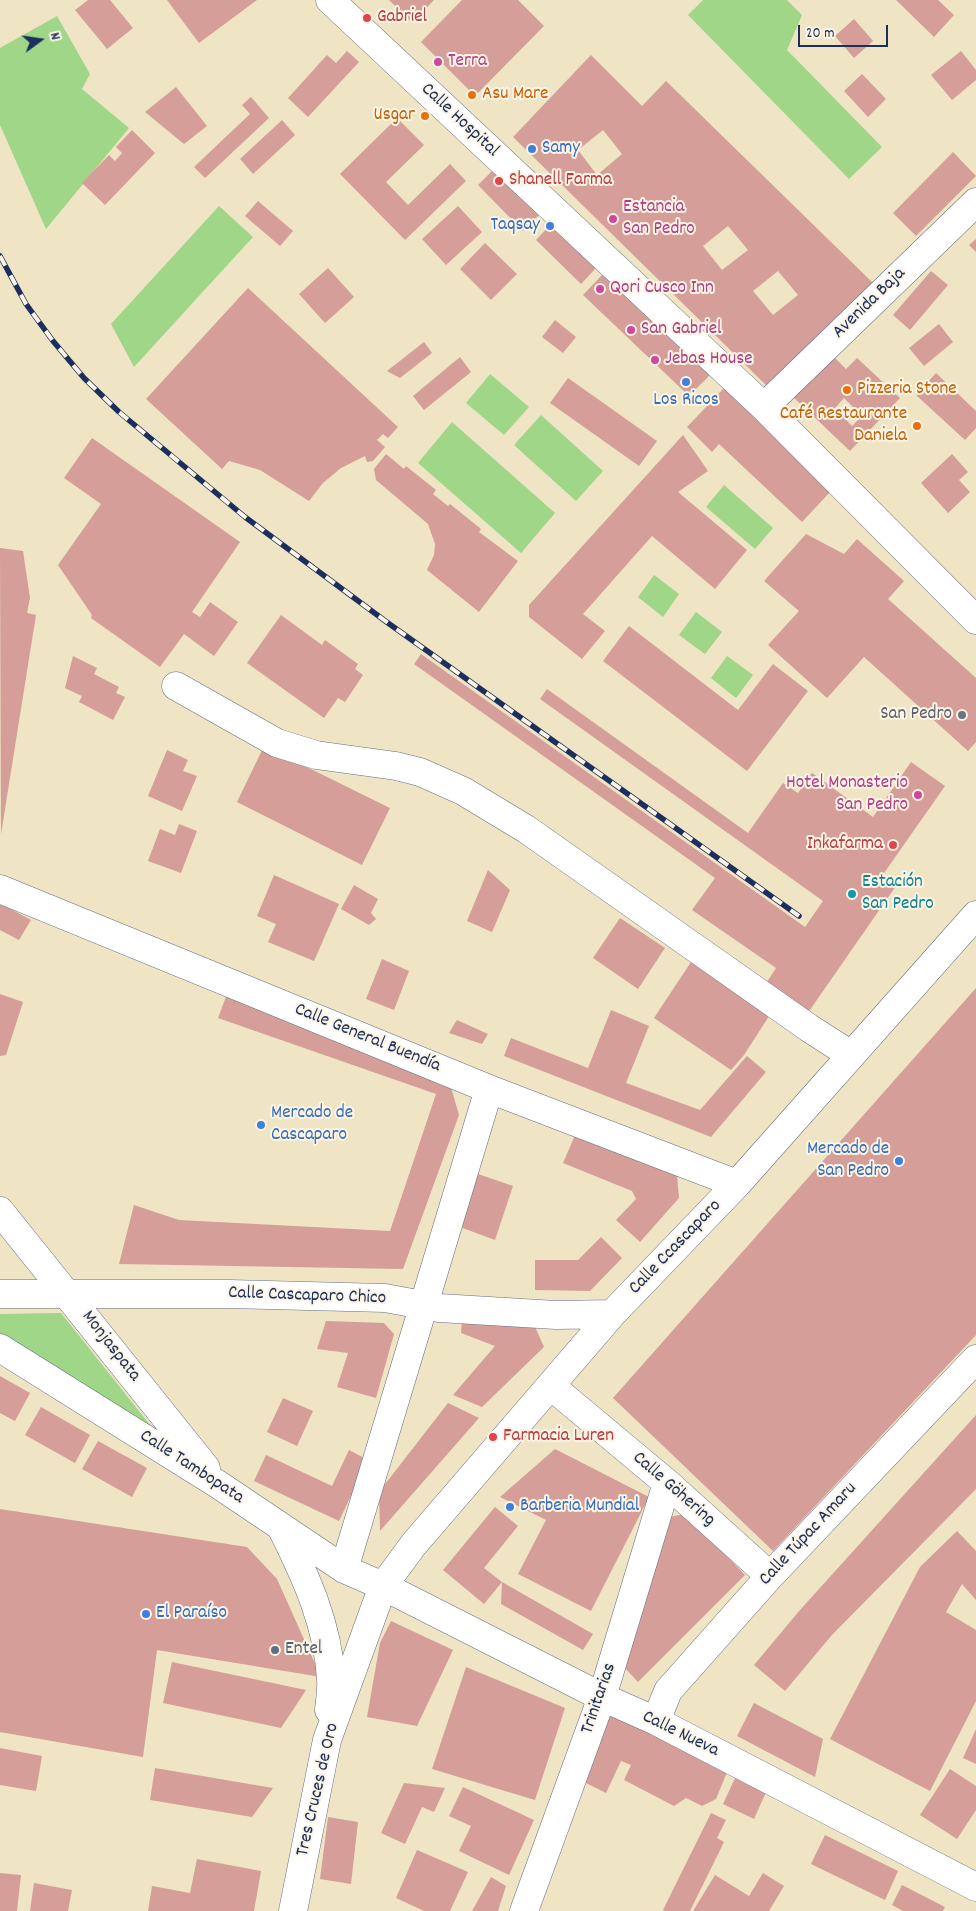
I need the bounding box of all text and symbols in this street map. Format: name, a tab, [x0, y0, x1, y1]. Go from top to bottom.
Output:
place label: Gabriel	[377, 7, 427, 29]
marker: Gabriel	[361, 12, 373, 24]
north arrow	[15, 15, 65, 65]
scale bar	[801, 15, 891, 47]
text: 20 m	[806, 23, 834, 45]
text: N	[44, 31, 65, 42]
place label: Terra	[448, 51, 487, 73]
marker: Terra	[432, 56, 444, 68]
street label: Calle Hospital	[415, 79, 503, 163]
place label: Asu Mare	[482, 84, 548, 106]
marker: Asu Mare	[466, 89, 478, 101]
place label: Usgar	[374, 105, 415, 127]
marker: Usgar	[419, 110, 431, 122]
place label: Samy	[542, 138, 580, 160]
marker: Samy	[526, 143, 538, 155]
place label: Shanell Farma	[509, 170, 612, 192]
marker: Shanell Farma	[493, 175, 505, 187]
place label: Estancia San Pedro	[623, 197, 695, 241]
marker: Estancia San Pedro	[607, 213, 619, 225]
place label: Taqsay	[490, 215, 540, 237]
marker: Taqsay	[544, 220, 556, 232]
street label: Avenida Baja	[829, 264, 911, 344]
place label: Qori Cusco Inn	[610, 278, 714, 300]
marker: Qori Cusco Inn	[594, 283, 606, 295]
place label: San Gabriel	[641, 319, 722, 341]
marker: San Gabriel	[625, 324, 637, 336]
place label: Jebas House	[665, 349, 752, 371]
marker: Jebas House	[649, 354, 661, 366]
marker: Los Ricos	[680, 376, 692, 388]
place label: Pizzeria Stone	[857, 379, 957, 401]
marker: Pizzeria Stone	[841, 384, 853, 396]
place label: Los Ricos	[653, 390, 719, 412]
place label: Café Restaurante Daniela	[780, 404, 907, 448]
marker: Café Restaurante Daniela	[911, 420, 923, 432]
place label: San Pedro	[880, 704, 952, 726]
marker: San Pedro	[956, 709, 968, 721]
place label: Hotel Monasterio San Pedro	[786, 773, 908, 817]
marker: Hotel Monasterio San Pedro	[912, 789, 924, 801]
place label: Inkafarma	[807, 834, 883, 856]
marker: Inkafarma	[887, 839, 899, 851]
place label: Estación San Pedro	[862, 872, 934, 916]
marker: Estación San Pedro	[846, 888, 858, 900]
street label: Calle General Buendía	[291, 999, 443, 1079]
place label: Mercado de Cascaparo	[271, 1103, 353, 1147]
marker: Mercado de Cascaparo	[255, 1119, 267, 1131]
place label: Mercado de San Pedro	[807, 1139, 889, 1183]
marker: Mercado de San Pedro	[893, 1155, 905, 1167]
street label: Calle Ccascaparo	[625, 1196, 727, 1300]
street label: Calle Cascaparo Chico	[228, 1283, 386, 1311]
street label: Monjaspata	[75, 1307, 145, 1387]
street label: Calle Tambopata	[135, 1426, 247, 1510]
place label: Farmacia Luren	[503, 1426, 614, 1448]
marker: Farmacia Luren	[487, 1431, 499, 1443]
street label: Calle Göhering	[627, 1448, 719, 1532]
street label: Calle Túpac Amaru	[755, 1479, 863, 1591]
place label: Barberia Mundial	[520, 1496, 639, 1518]
marker: Barberia Mundial	[504, 1501, 516, 1513]
place label: El Paraíso	[156, 1603, 227, 1625]
marker: El Paraíso	[140, 1608, 152, 1620]
place label: Entel	[285, 1639, 322, 1661]
marker: Entel	[269, 1644, 281, 1656]
street label: Trinitarias	[577, 1660, 623, 1738]
street label: Calle Nueva	[638, 1707, 722, 1763]
street label: Tres Cruces de Oro	[293, 1721, 345, 1859]

